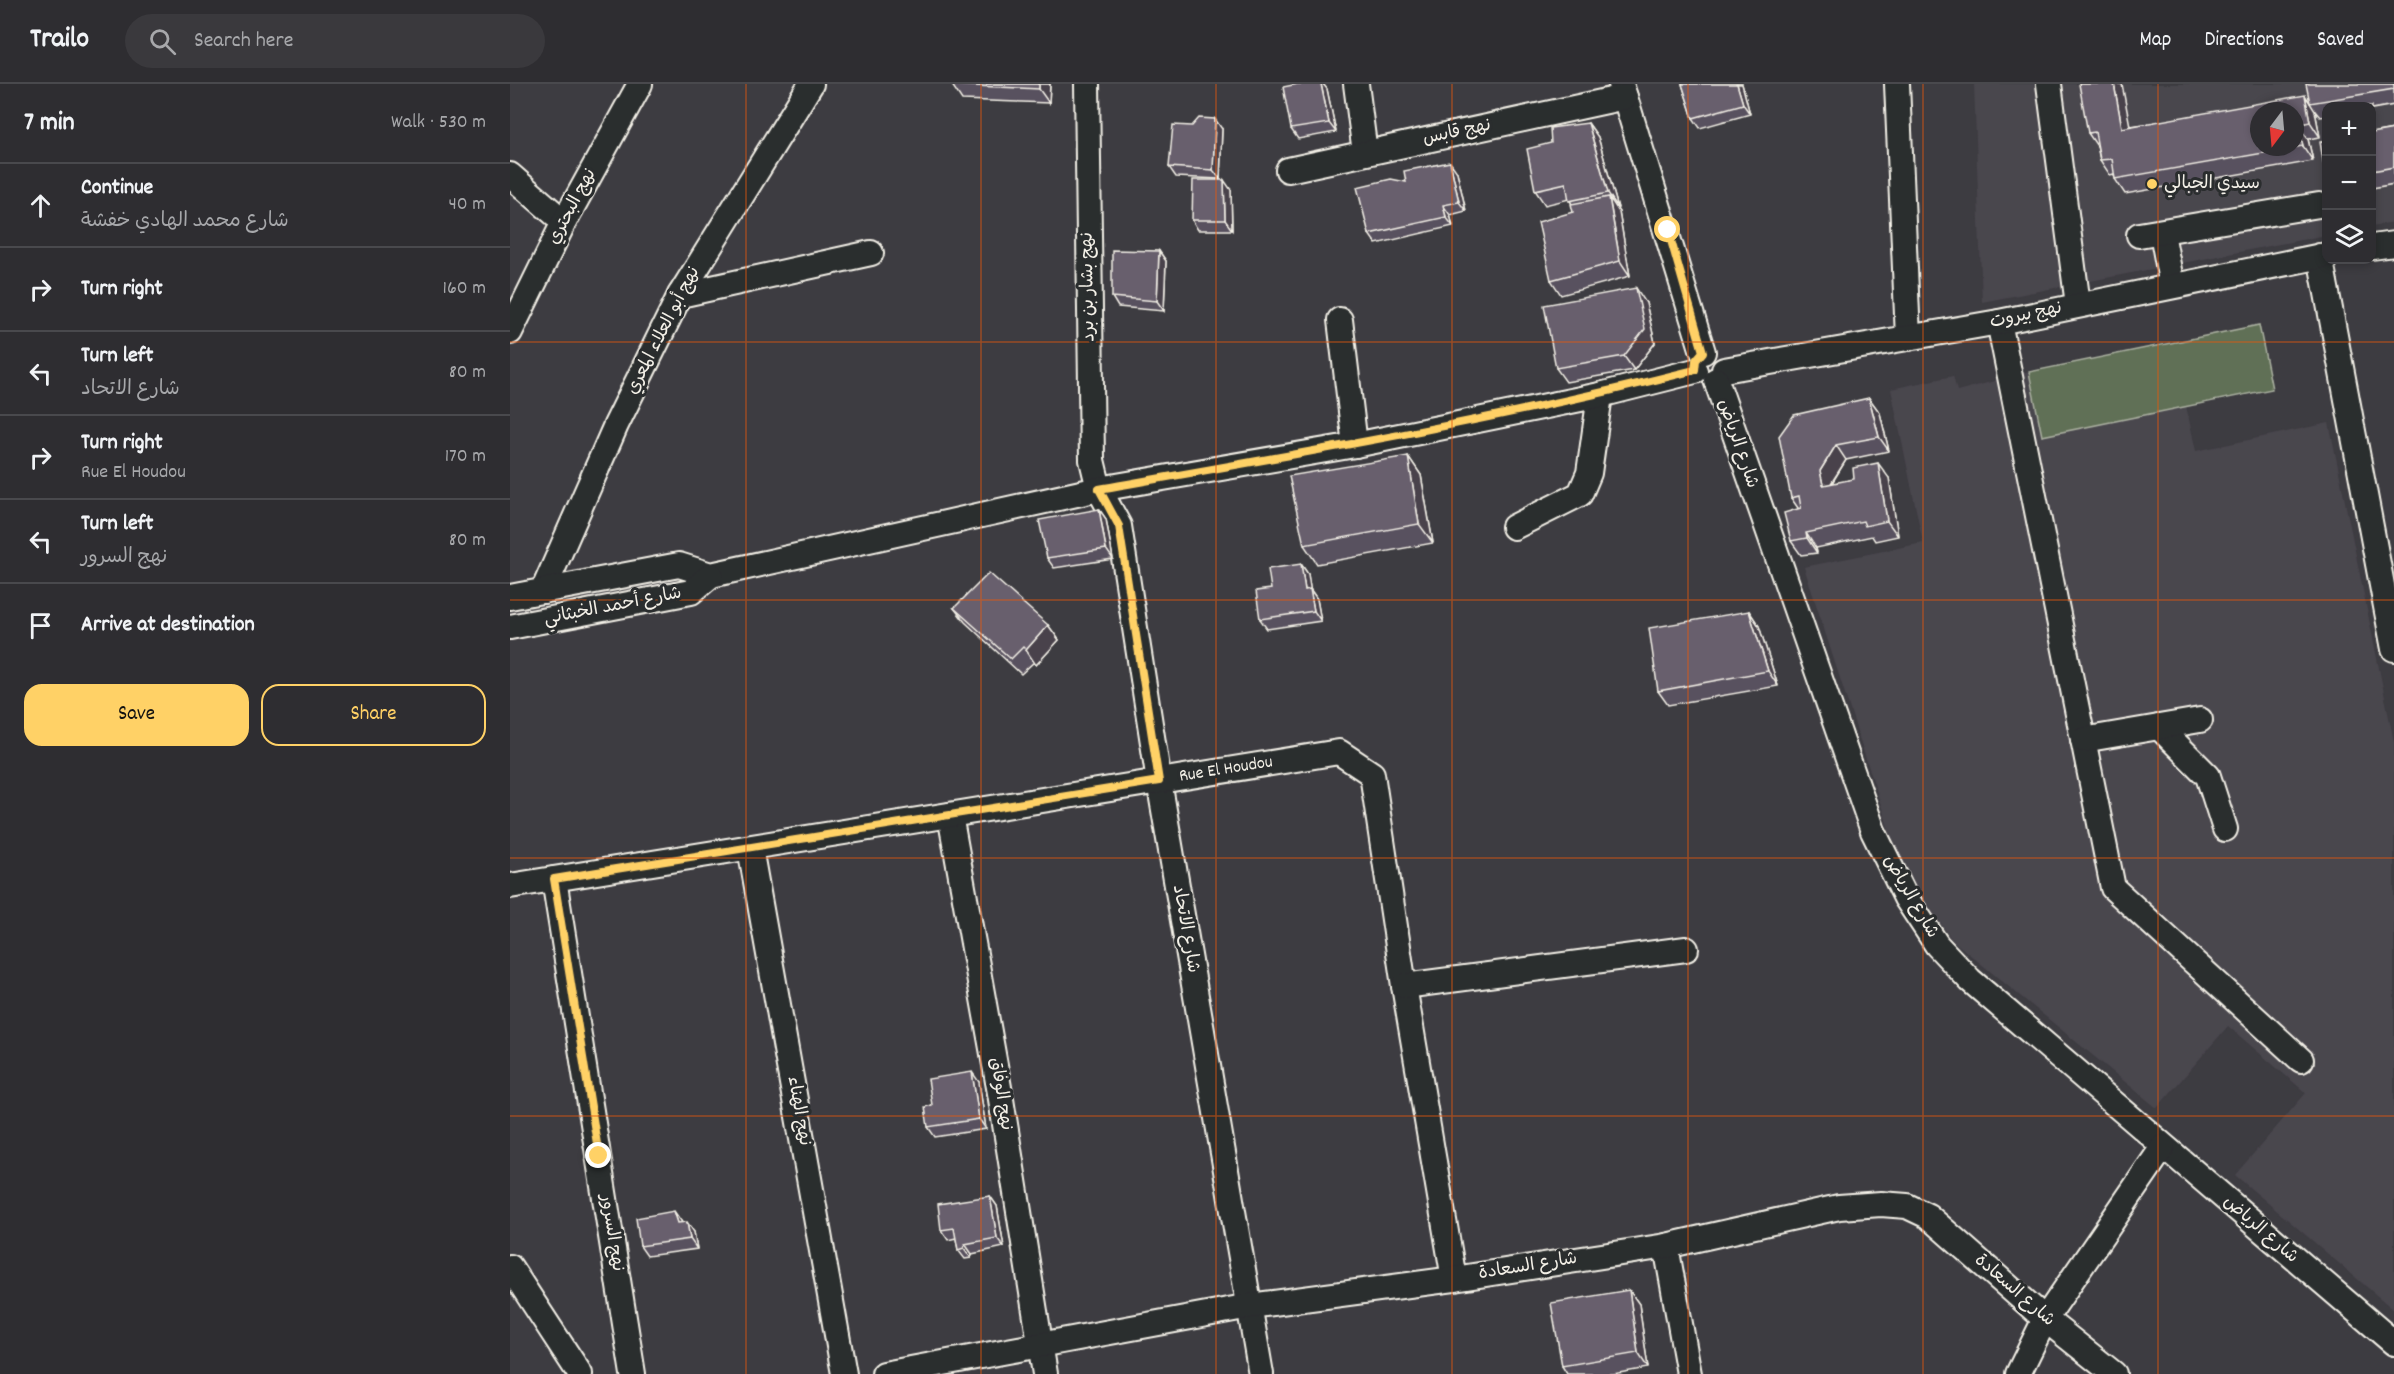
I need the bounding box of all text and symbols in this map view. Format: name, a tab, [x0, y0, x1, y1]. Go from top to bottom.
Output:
search box	[125, 14, 545, 68]
text: Trailo	[30, 21, 89, 61]
icon: search	[146, 25, 179, 58]
text: Search here	[194, 26, 293, 57]
text: Map	[2140, 26, 2171, 56]
text: Directions	[2204, 26, 2284, 56]
text: Saved	[2317, 26, 2364, 56]
north arrow	[2250, 102, 2304, 156]
map controls	[2322, 102, 2376, 264]
button: +	[2322, 102, 2376, 156]
text: 7 min	[24, 105, 75, 142]
text: Walk · 530 m	[391, 109, 486, 137]
street label: نهج قابس	[1421, 114, 1493, 152]
button: −	[2322, 156, 2376, 210]
street label: نهج البحتري	[542, 164, 604, 250]
place label: سيدي الجبالي	[2164, 172, 2260, 198]
text: Continue	[81, 173, 153, 204]
marker: سيدي الجبالي	[2145, 177, 2159, 191]
icon: ahead	[24, 189, 57, 222]
text: 40 m	[448, 191, 486, 219]
text: شارع محمد الهادي خفشة	[81, 208, 289, 236]
button: layers	[2322, 210, 2376, 264]
route start	[1654, 216, 1680, 242]
street label: نهج بشار بن برد	[1076, 232, 1102, 342]
street label: نهج أبو العلاء المعري	[621, 263, 707, 399]
icon: right	[24, 273, 57, 306]
text: Turn right	[81, 274, 163, 305]
text: 160 m	[443, 275, 486, 303]
street label: نهج بيروت	[1988, 296, 2064, 336]
text: Turn left	[81, 341, 153, 372]
icon: left	[24, 357, 57, 390]
text: 80 m	[449, 359, 486, 387]
text: شارع الاتحاد	[81, 376, 180, 404]
street label: شارع الرياض	[1710, 396, 1764, 492]
text: Turn right	[81, 428, 163, 459]
icon: right	[24, 441, 57, 474]
text: 170 m	[445, 443, 486, 471]
text: Rue El Houdou	[81, 459, 186, 487]
text: Turn left	[81, 509, 153, 540]
icon: left	[24, 525, 57, 558]
text: 80 m	[449, 527, 486, 555]
text: نهج السرور	[81, 544, 167, 572]
street label: شارع أحمد الخبثاني	[542, 581, 684, 634]
icon: arrive	[24, 609, 57, 642]
text: Arrive at destination	[81, 610, 255, 641]
button: Save	[24, 684, 249, 746]
button: Share	[261, 684, 486, 746]
street label: Rue El Houdou	[1177, 750, 1275, 790]
street label: شارع الرياض	[1876, 851, 1944, 943]
street label: شارع الاتحاد	[1165, 883, 1205, 975]
street label: نهج الوفاق	[982, 1056, 1018, 1132]
street label: نهج الهناء	[780, 1074, 816, 1148]
route end	[585, 1142, 611, 1168]
street label: شارع الرياض	[2217, 1190, 2303, 1270]
street label: نهج السرور	[592, 1191, 629, 1273]
street label: شارع السعادة	[1477, 1247, 1579, 1287]
street label: شارع السعادة	[1968, 1249, 2060, 1333]

